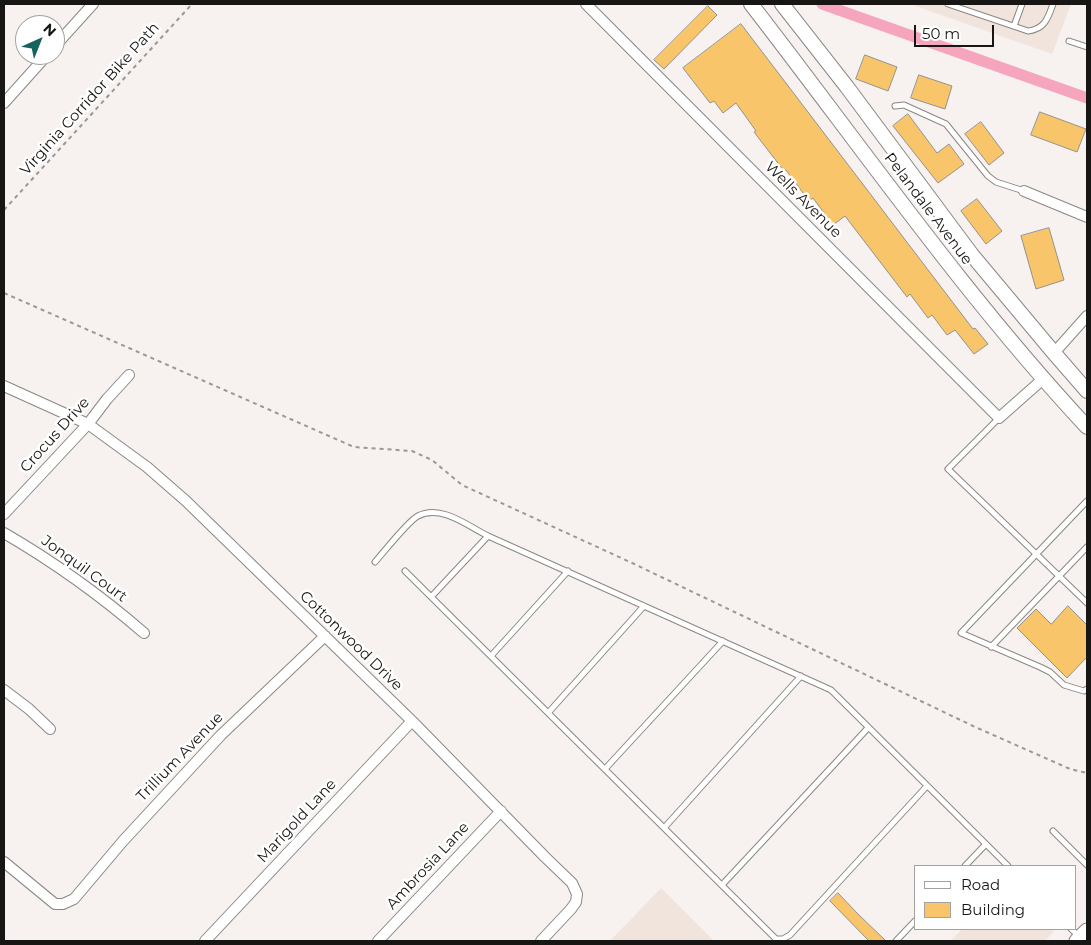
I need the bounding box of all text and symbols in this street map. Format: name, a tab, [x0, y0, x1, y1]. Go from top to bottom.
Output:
north arrow	[15, 15, 65, 65]
scale bar	[916, 15, 996, 47]
street label: Virginia Corridor Bike Path	[17, 19, 163, 179]
text: N	[39, 20, 60, 40]
text: 50 m	[922, 24, 960, 43]
street label: Pelandale Avenue	[880, 150, 976, 268]
street label: Wells Avenue	[761, 158, 845, 242]
street label: Crocus Drive	[17, 394, 93, 476]
street label: Jonquil Court	[38, 532, 130, 606]
street label: Cottonwood Drive	[296, 587, 406, 695]
street label: Trillium Avenue	[133, 709, 227, 805]
street label: Marigold Lane	[254, 775, 340, 867]
street label: Ambrosia Lane	[383, 819, 473, 913]
legend	[914, 865, 1076, 930]
text: Road	[961, 875, 1000, 894]
text: Building	[961, 900, 1025, 919]

